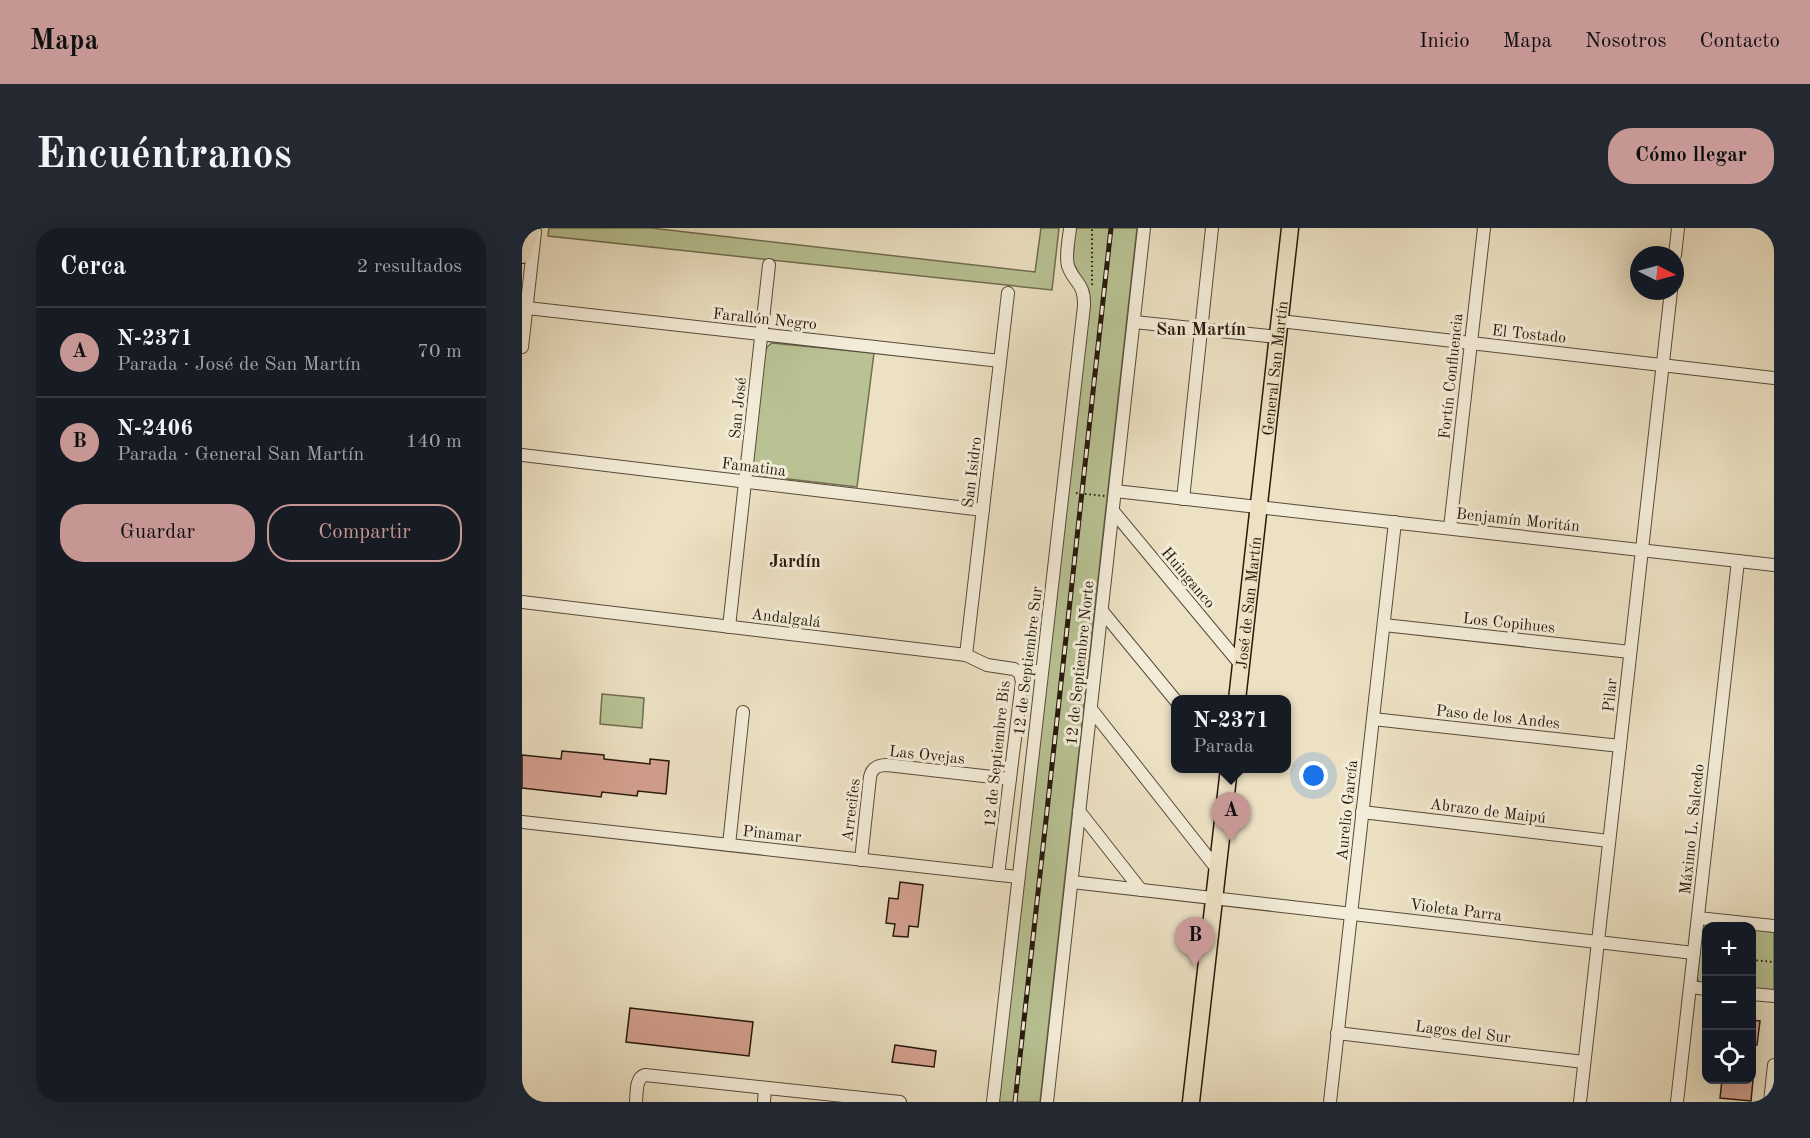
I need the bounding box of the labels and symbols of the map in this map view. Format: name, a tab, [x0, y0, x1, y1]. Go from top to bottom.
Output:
north arrow	[1630, 246, 1684, 300]
street label: General San Martín	[1261, 300, 1292, 437]
street label: Farallón Negro	[712, 307, 818, 333]
street label: Fortín Confluencia	[1437, 312, 1467, 440]
district label: San Martín	[1156, 321, 1246, 339]
street label: El Tostado	[1491, 323, 1567, 347]
street label: San José	[728, 377, 750, 440]
street label: San Isidro	[961, 436, 985, 509]
street label: Famatina	[721, 456, 787, 480]
street label: Benjamín Moritán	[1455, 507, 1581, 535]
street label: José de San Martín	[1235, 535, 1265, 670]
street label: Huinganco	[1157, 545, 1217, 612]
district label: Jardín	[769, 553, 821, 571]
street label: 12 de Septiembre Norte	[1064, 580, 1098, 746]
street label: 12 de Septiembre Sur	[1012, 585, 1046, 737]
street label: Andalgalá	[750, 607, 822, 631]
street label: Los Copihues	[1462, 611, 1556, 637]
street label: Pilar	[1601, 677, 1621, 713]
street label: 12 de Septiembre Bis	[982, 680, 1014, 828]
street label: Paso de los Andes	[1435, 704, 1561, 732]
street label: Las Ovejas	[888, 744, 966, 768]
street label: Aurelio García	[1335, 759, 1361, 861]
your location	[1299, 761, 1328, 790]
street label: Máximo L. Salcedo	[1678, 763, 1708, 895]
street label: Arrecifes	[840, 778, 864, 843]
pin: A	[1212, 792, 1250, 842]
street label: Abrazo de Maipú	[1429, 797, 1547, 827]
street label: Pinamar	[742, 824, 802, 846]
street label: Violeta Parra	[1409, 897, 1503, 925]
pin: B	[1176, 918, 1214, 967]
street label: Lagos del Sur	[1414, 1019, 1512, 1047]

